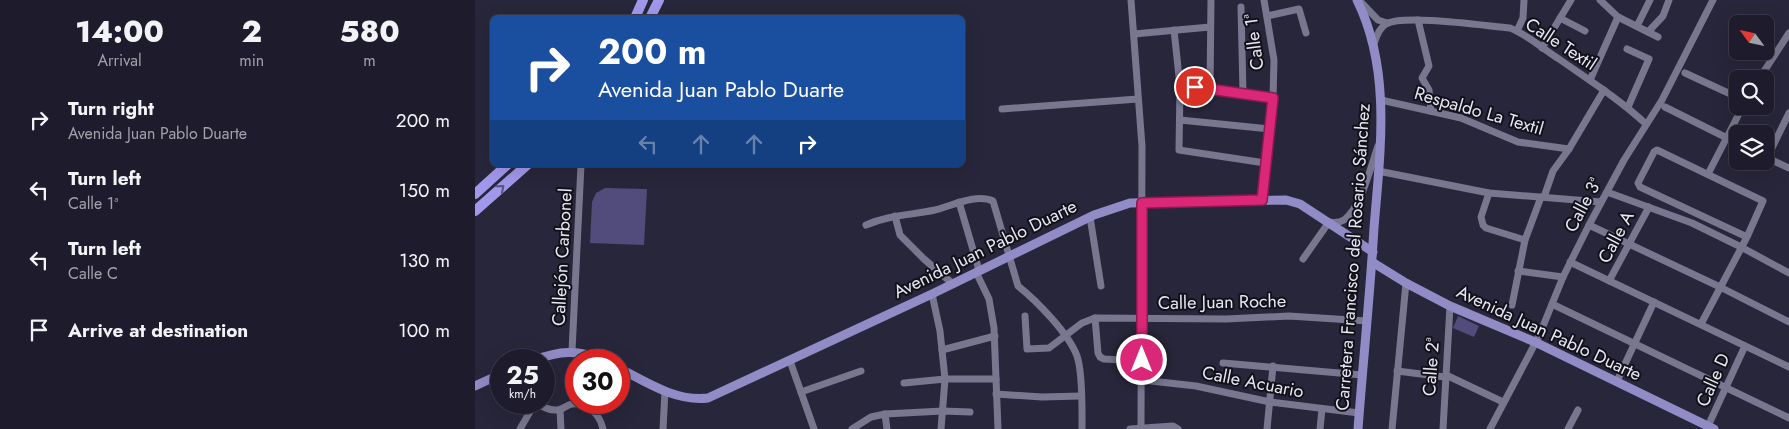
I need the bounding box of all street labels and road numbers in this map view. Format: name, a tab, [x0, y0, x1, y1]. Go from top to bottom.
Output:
street label: Calle Textil	[1520, 11, 1602, 77]
street label: Calle 1ª	[1238, 12, 1270, 72]
street label: Respaldo La Textil	[1411, 80, 1547, 142]
street label: Carretera Francisco del Rosario Sánchez	[1329, 102, 1377, 411]
street label: Calle 3ª	[1558, 173, 1608, 237]
street label: Callejón Carbonel	[545, 188, 579, 326]
street label: Avenida Juan Pablo Duarte	[889, 193, 1081, 305]
street label: Calle A	[1591, 206, 1641, 268]
street label: Avenida Juan Pablo Duarte	[1452, 279, 1646, 387]
street label: Calle Juan Roche	[1158, 288, 1286, 316]
street label: Calle 2ª	[1416, 337, 1446, 397]
street label: Calle D	[1690, 349, 1736, 411]
street label: Calle Acuario	[1200, 359, 1306, 405]

